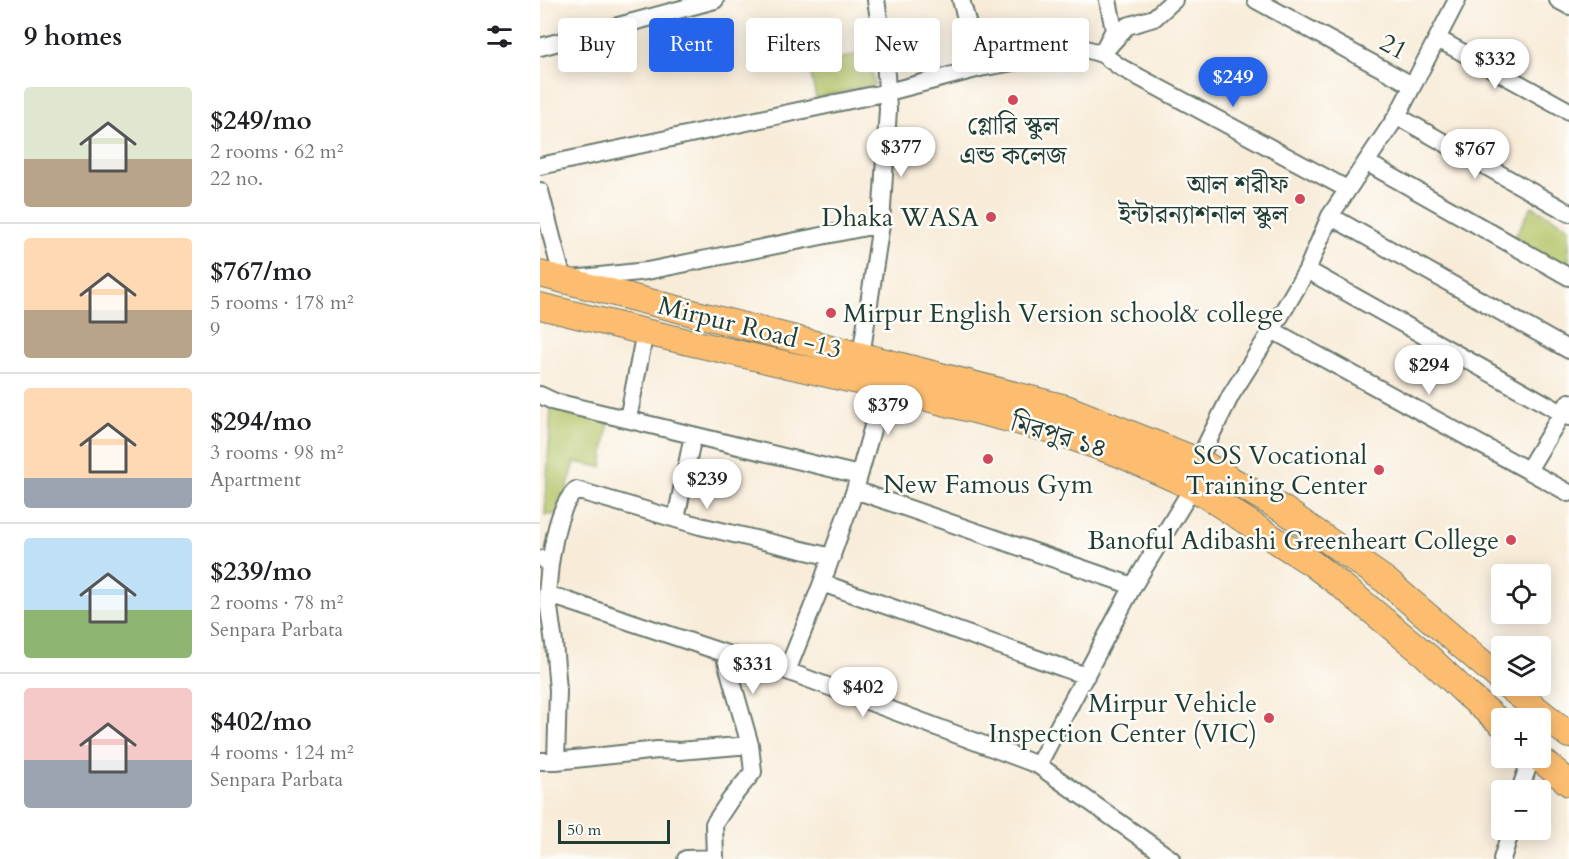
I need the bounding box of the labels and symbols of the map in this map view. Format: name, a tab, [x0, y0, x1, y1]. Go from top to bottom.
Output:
street label: 21	[1374, 25, 1414, 68]
pin: $332	[1459, 39, 1531, 90]
pin: $249	[1197, 57, 1269, 108]
marker: গ্লোরি স্কুল এন্ড কলেজ	[1006, 93, 1020, 107]
place label: গ্লোরি স্কুল এন্ড কলেজ	[959, 108, 1068, 173]
pin: $377	[865, 127, 937, 178]
pin: $767	[1439, 129, 1511, 180]
place label: আল শরীফ ইন্টারন্যাশনাল স্কুল	[1118, 167, 1290, 232]
marker: আল শরীফ ইন্টারন্যাশনাল স্কুল	[1293, 192, 1307, 206]
place label: Dhaka WASA	[822, 200, 980, 235]
marker: Dhaka WASA	[984, 210, 998, 224]
street label: Mirpur Road -13	[654, 288, 845, 367]
place label: Mirpur English Version school& college	[843, 296, 1284, 331]
marker: Mirpur English Version school& college	[824, 306, 838, 320]
pin: $294	[1393, 345, 1465, 396]
pin: $379	[852, 385, 924, 436]
street label: মিরপুর ১৪	[1006, 404, 1111, 467]
place label: SOS Vocational Training Center	[1186, 438, 1368, 503]
marker: New Famous Gym	[981, 452, 995, 466]
pin: $239	[671, 459, 743, 510]
marker: SOS Vocational Training Center	[1372, 463, 1386, 477]
place label: New Famous Gym	[883, 467, 1093, 502]
place label: Banoful Adibashi Greenheart College	[1088, 523, 1499, 558]
marker: Banoful Adibashi Greenheart College	[1504, 533, 1518, 547]
pin: $331	[717, 644, 789, 695]
pin: $402	[827, 667, 899, 718]
place label: Mirpur Vehicle Inspection Center (VIC)	[988, 686, 1257, 751]
marker: Mirpur Vehicle Inspection Center (VIC)	[1262, 711, 1276, 725]
scale bar	[558, 817, 670, 844]

